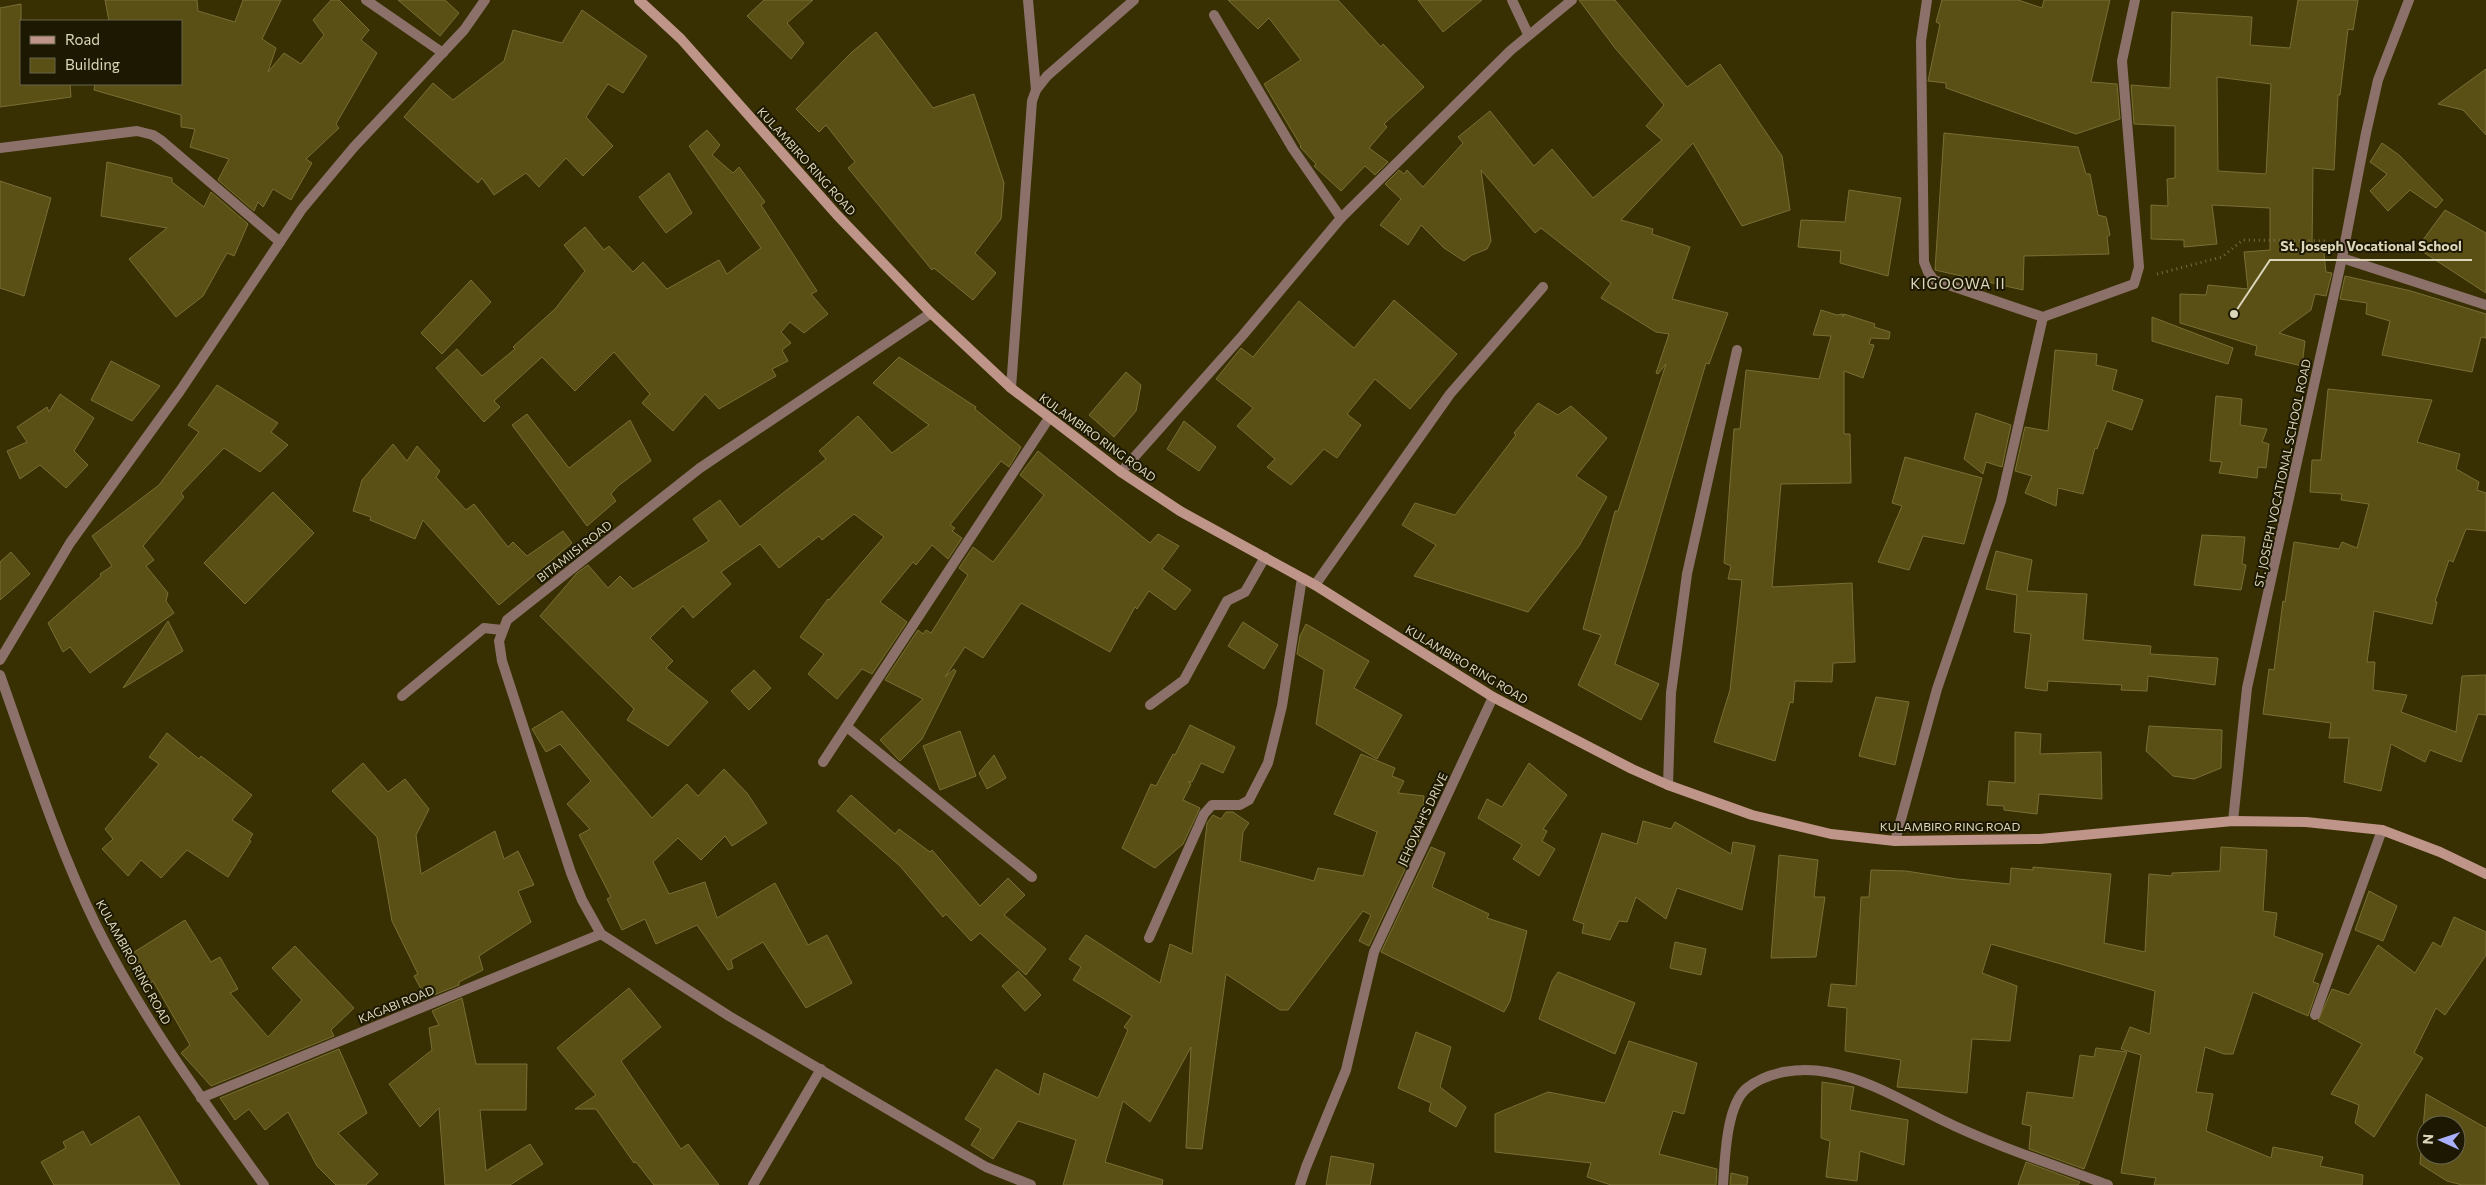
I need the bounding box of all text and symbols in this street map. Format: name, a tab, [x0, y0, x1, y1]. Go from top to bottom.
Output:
legend	[20, 20, 182, 85]
text: Road	[65, 30, 100, 48]
text: Building	[65, 55, 120, 73]
street label: KULAMBIRO RING ROAD	[755, 104, 859, 218]
callout: St. Joseph Vocational School	[2270, 231, 2472, 260]
text: St. Joseph Vocational School	[2280, 237, 2462, 254]
district label: KIGOOWA II	[1910, 274, 2006, 292]
street label: ST. JOSEPH VOCATIONAL SCHOOL ROAD	[2251, 357, 2314, 589]
street label: KULAMBIRO RING ROAD	[1037, 390, 1159, 484]
street label: BITAMIISI ROAD	[534, 517, 614, 585]
street label: KULAMBIRO RING ROAD	[1403, 622, 1531, 706]
street label: JEHOVAH'S DRIVE	[1394, 770, 1451, 868]
street label: KULAMBIRO RING ROAD	[1880, 819, 2020, 833]
street label: KULAMBIRO RING ROAD	[94, 897, 174, 1027]
street label: KAGABI ROAD	[356, 982, 436, 1026]
north arrow	[2416, 1115, 2466, 1165]
text: N	[2419, 1134, 2436, 1145]

